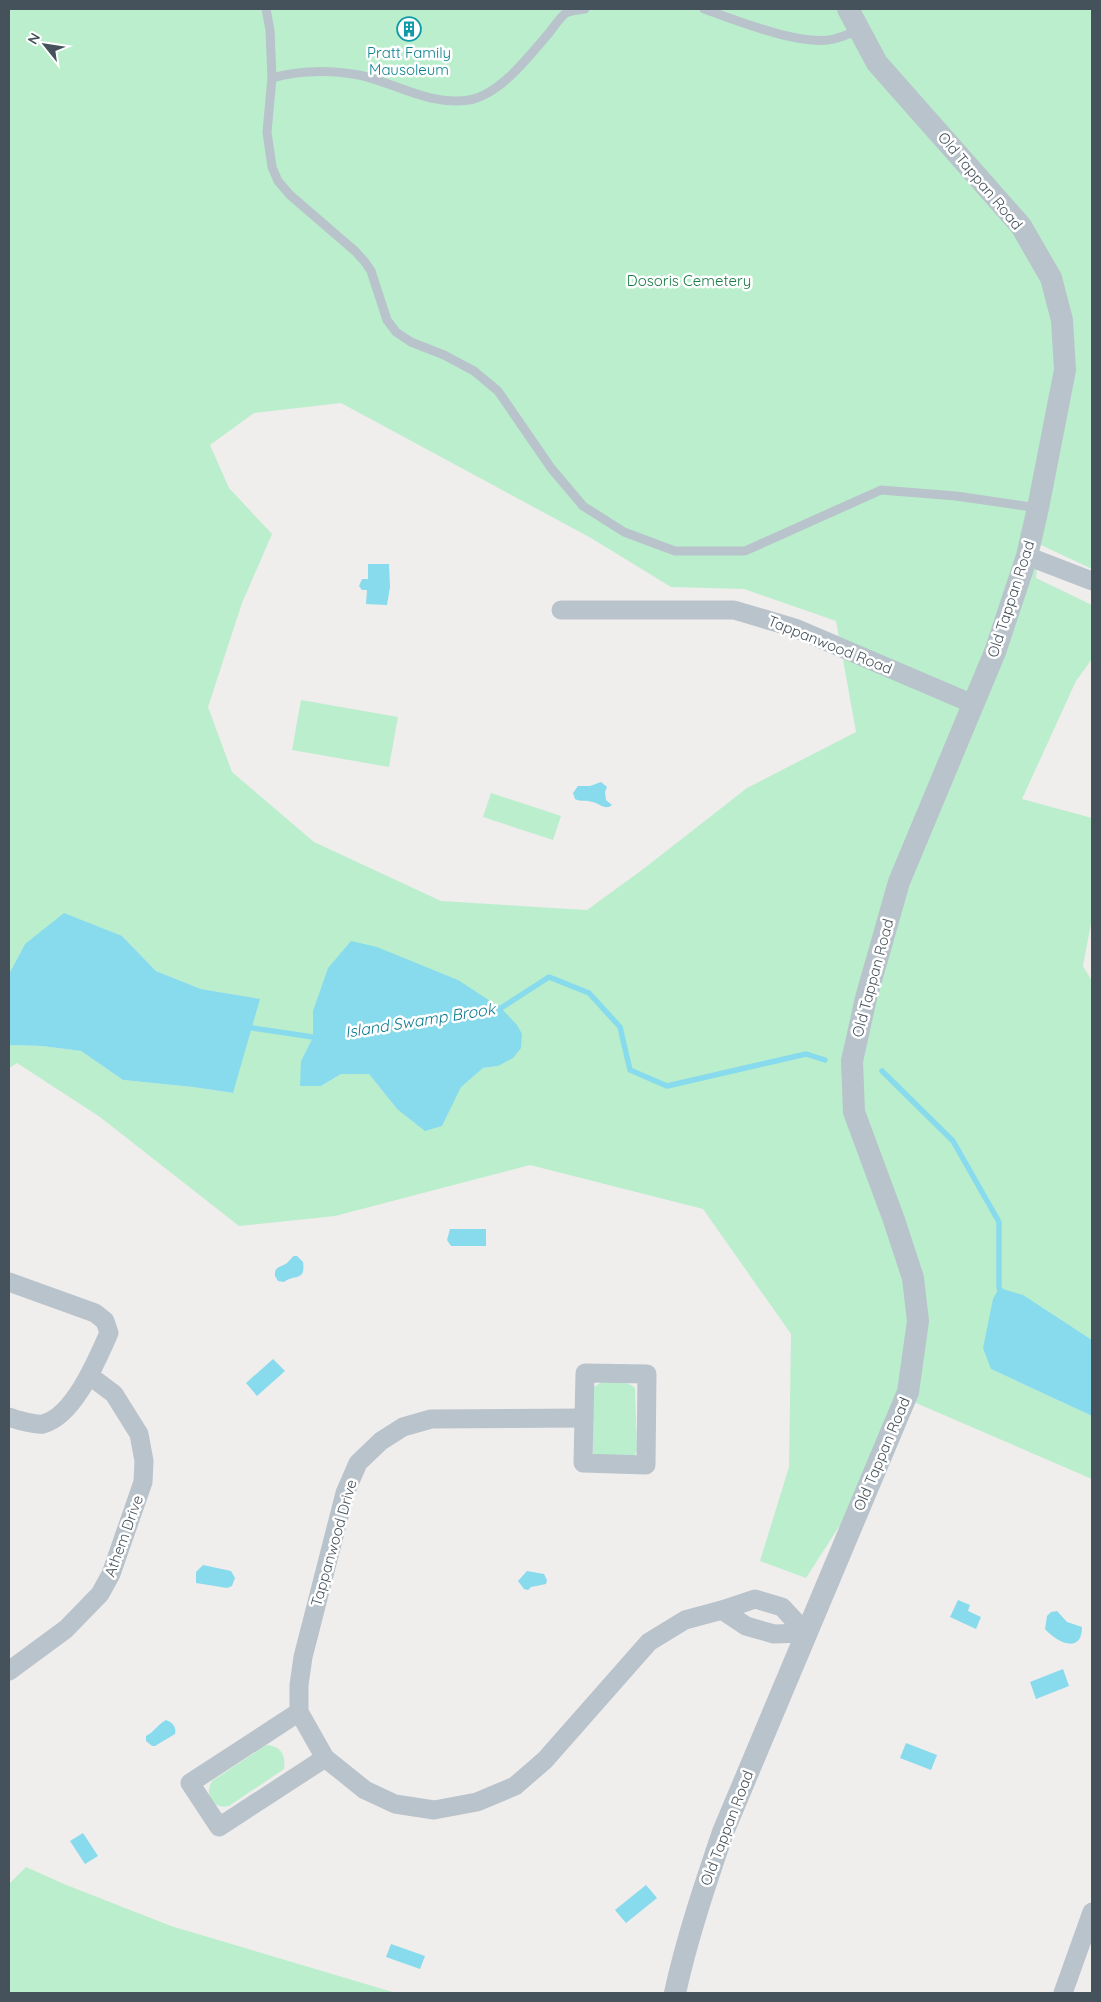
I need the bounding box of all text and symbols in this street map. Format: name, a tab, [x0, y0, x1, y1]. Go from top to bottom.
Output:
building icon: Pratt Family Mausoleum	[396, 16, 422, 42]
north arrow	[20, 20, 70, 70]
text: N	[23, 30, 44, 47]
place label: Pratt Family Mausoleum	[367, 43, 451, 79]
street label: Old Tappan Road	[934, 128, 1027, 233]
park label: Dosoris Cemetery	[627, 271, 751, 290]
street label: Old Tappan Road	[983, 538, 1038, 660]
street label: Tappanwood Road	[765, 611, 895, 678]
street label: Old Tappan Road	[848, 917, 897, 1039]
water label: Island Swamp Brook	[343, 998, 498, 1042]
street label: Old Tappan Road	[849, 1394, 914, 1514]
street label: Tappanwood Drive	[306, 1477, 361, 1609]
street label: Athem Drive	[100, 1492, 147, 1579]
street label: Old Tappan Road	[696, 1768, 757, 1888]

